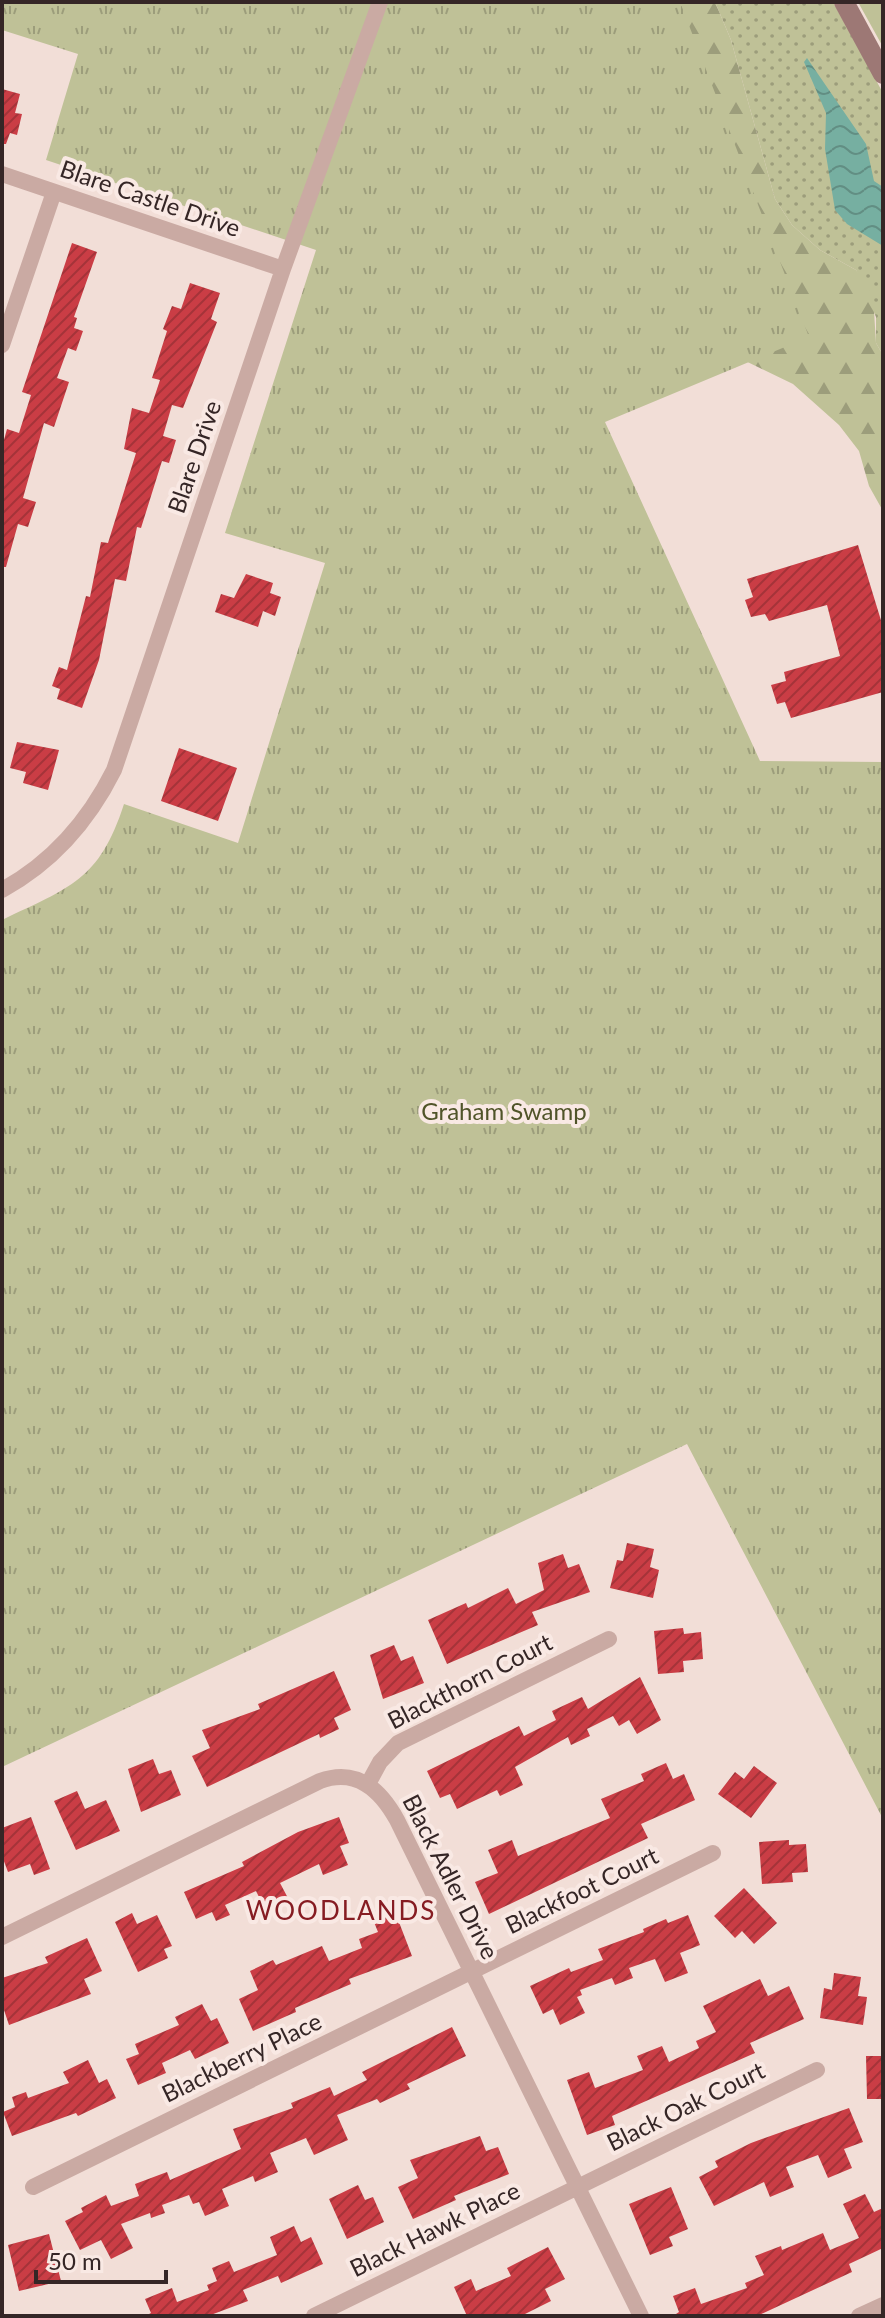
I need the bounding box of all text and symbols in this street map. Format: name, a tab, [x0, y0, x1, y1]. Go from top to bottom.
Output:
street label: Blare Castle Drive	[57, 153, 244, 242]
street label: Blare Drive	[161, 396, 226, 517]
park label: Graham Swamp	[421, 1096, 587, 1125]
street label: Blackthorn Court	[382, 1627, 557, 1735]
street label: Black Adler Drive	[397, 1789, 505, 1964]
street label: Blackfoot Court	[500, 1840, 663, 1939]
district label: WOODLANDS	[246, 1894, 436, 1926]
street label: Blackberry Place	[157, 2006, 326, 2108]
street label: Black Oak Court	[602, 2055, 769, 2156]
street label: Black Hawk Place	[345, 2175, 524, 2282]
scale bar	[36, 2234, 166, 2284]
text: 50 m	[48, 2246, 102, 2275]

